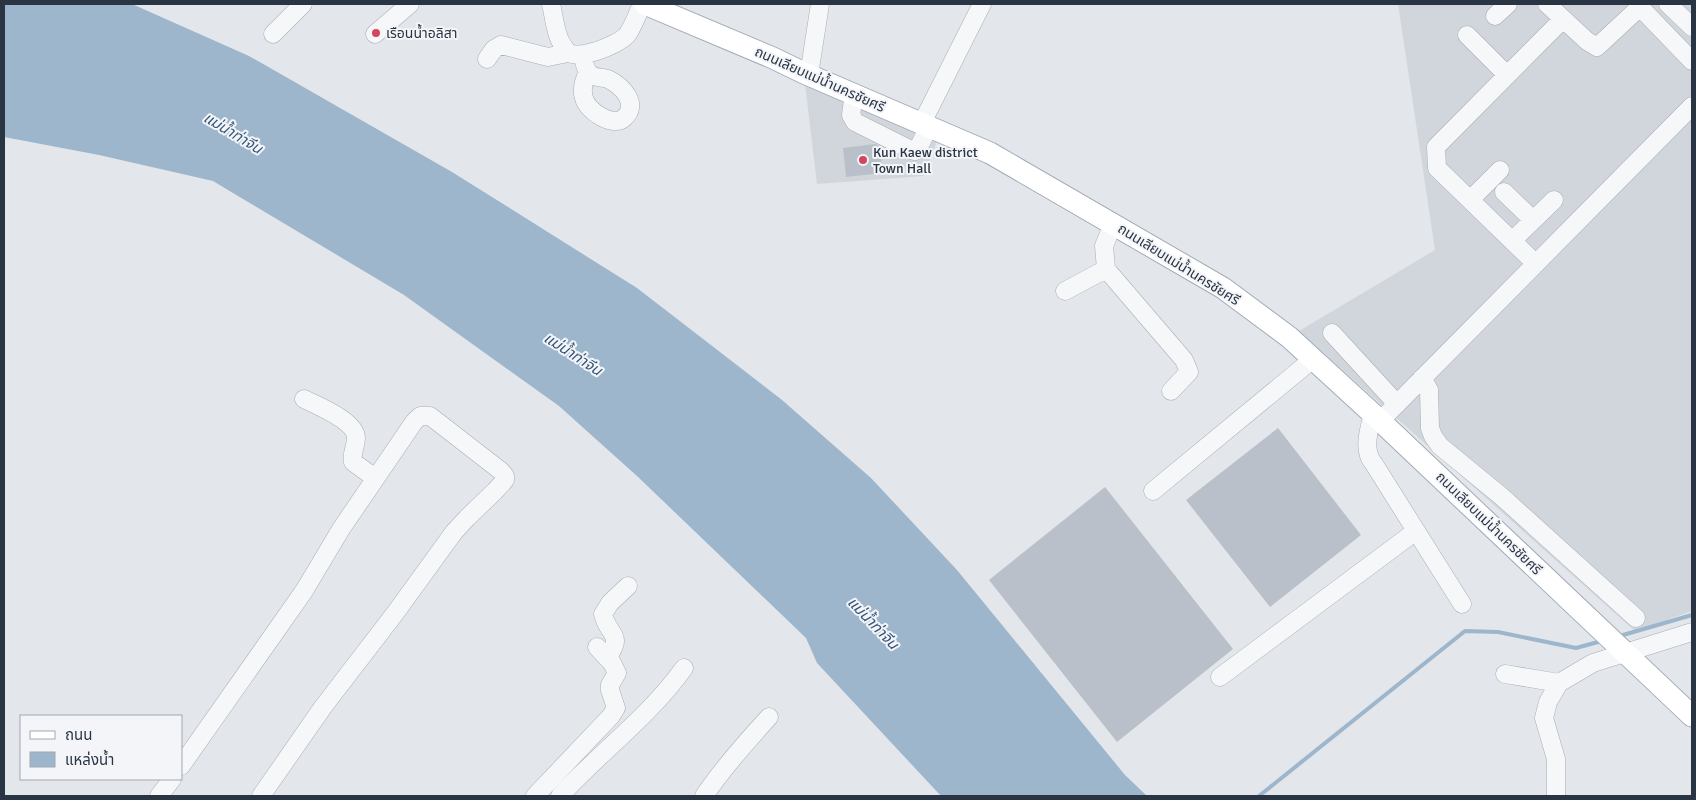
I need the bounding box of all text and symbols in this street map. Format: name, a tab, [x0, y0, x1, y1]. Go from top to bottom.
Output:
place label: เรือนน้ำอลิสา	[386, 23, 457, 42]
marker: เรือนน้ำอลิสา	[370, 27, 382, 39]
street label: ถนนเลียบแม่น้ำนครชัยศรี	[752, 41, 889, 116]
water label: แม่น้ำท่าจีน	[200, 107, 267, 158]
place label: Kun Kaew district Town Hall	[873, 144, 978, 177]
marker: Kun Kaew district Town Hall	[857, 154, 869, 166]
street label: ถนนเลียบแม่น้ำนครชัยศรี	[1115, 218, 1244, 309]
water label: แม่น้ำท่าจีน	[541, 327, 607, 380]
street label: ถนนเลียบแม่น้ำนครชัยศรี	[1432, 467, 1547, 578]
water label: แม่น้ำท่าจีน	[844, 592, 904, 653]
legend	[20, 715, 182, 780]
text: ถนน	[65, 726, 92, 744]
text: แหล่งน้ำ	[65, 749, 114, 769]

